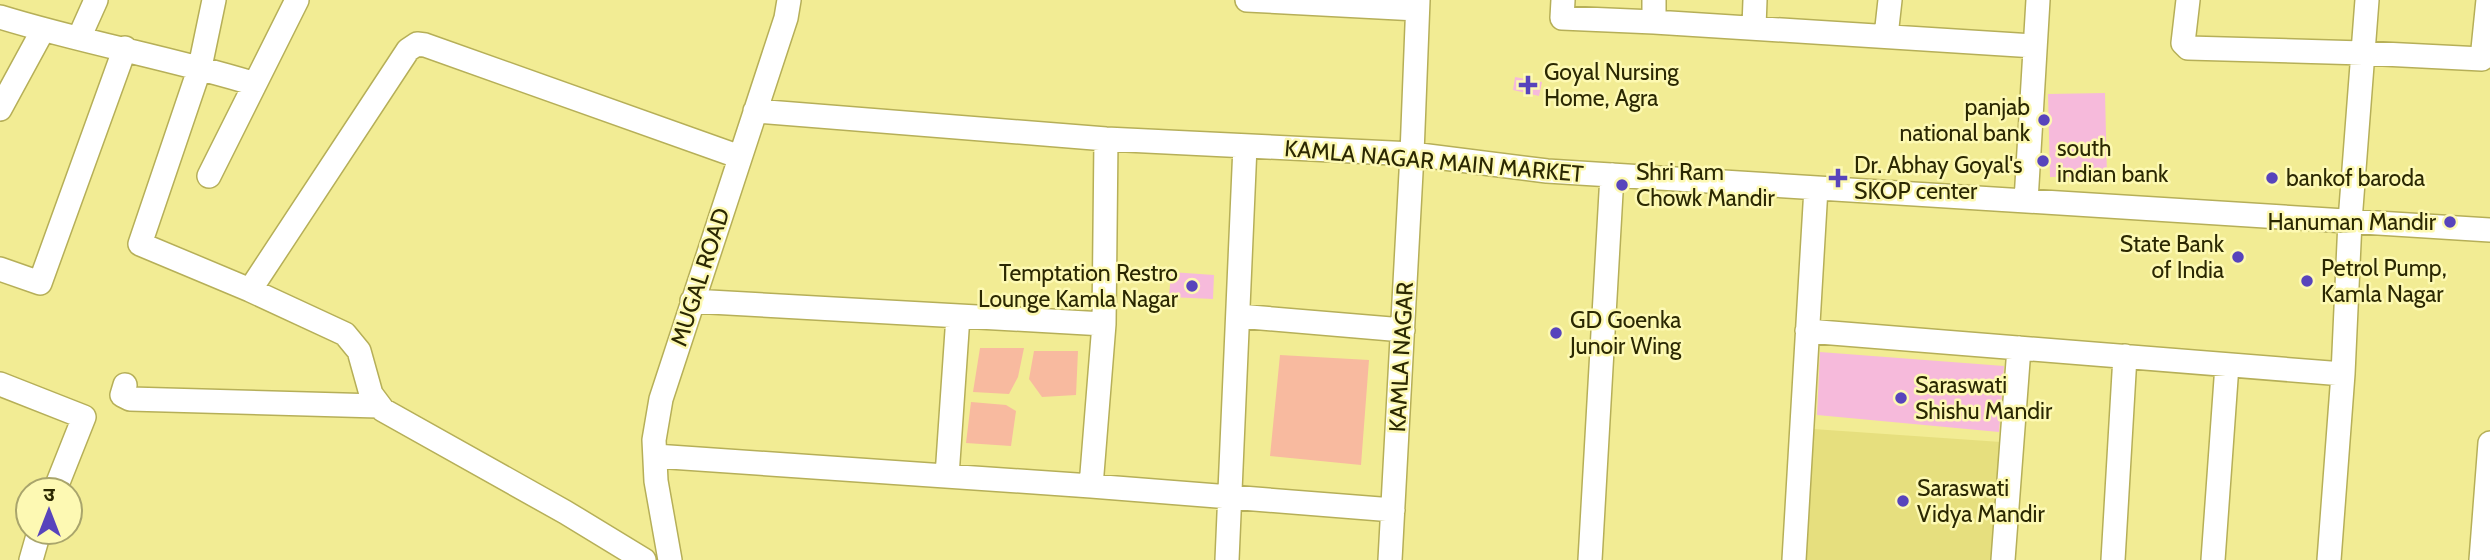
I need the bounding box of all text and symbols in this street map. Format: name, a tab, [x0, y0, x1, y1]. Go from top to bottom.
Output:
place label: Goyal Nursing Home, Agra	[1544, 58, 1679, 112]
marker: Goyal Nursing Home, Agra	[1518, 75, 1538, 95]
place label: panjab national bank	[1900, 93, 2031, 147]
marker: panjab national bank	[2036, 112, 2052, 128]
street label: KAMLA NAGAR MAIN MARKET	[1283, 134, 1585, 188]
place label: south indian bank	[2057, 134, 2169, 188]
place label: Dr. Abhay Goyal's SKOP center	[1854, 151, 2023, 205]
marker: south indian bank	[2035, 153, 2051, 169]
place label: Shri Ram Chowk Mandir	[1636, 158, 1775, 212]
place label: bankof baroda	[2286, 164, 2425, 192]
marker: Dr. Abhay Goyal's SKOP center	[1828, 168, 1848, 188]
marker: bankof baroda	[2264, 170, 2280, 186]
marker: Shri Ram Chowk Mandir	[1614, 177, 1630, 193]
street label: MUGAL ROAD	[664, 204, 736, 350]
place label: Hanuman Mandir	[2267, 208, 2437, 236]
marker: Hanuman Mandir	[2442, 214, 2458, 230]
place label: State Bank of India	[2120, 230, 2225, 284]
marker: State Bank of India	[2230, 249, 2246, 265]
place label: Petrol Pump, Kamla Nagar	[2321, 254, 2447, 308]
place label: Temptation Restro Lounge Kamla Nagar	[978, 259, 1179, 313]
marker: Petrol Pump, Kamla Nagar	[2299, 273, 2315, 289]
marker: Temptation Restro Lounge Kamla Nagar	[1184, 278, 1200, 294]
street label: KAMLA NAGAR	[1383, 281, 1419, 433]
place label: GD Goenka Junoir Wing	[1569, 306, 1682, 360]
marker: GD Goenka Junoir Wing	[1548, 325, 1564, 341]
place label: Saraswati Shishu Mandir	[1915, 371, 2053, 425]
marker: Saraswati Shishu Mandir	[1893, 390, 1909, 406]
place label: Saraswati Vidya Mandir	[1917, 474, 2045, 528]
north arrow	[14, 476, 84, 546]
text: उ	[43, 483, 55, 506]
marker: Saraswati Vidya Mandir	[1895, 493, 1911, 509]

